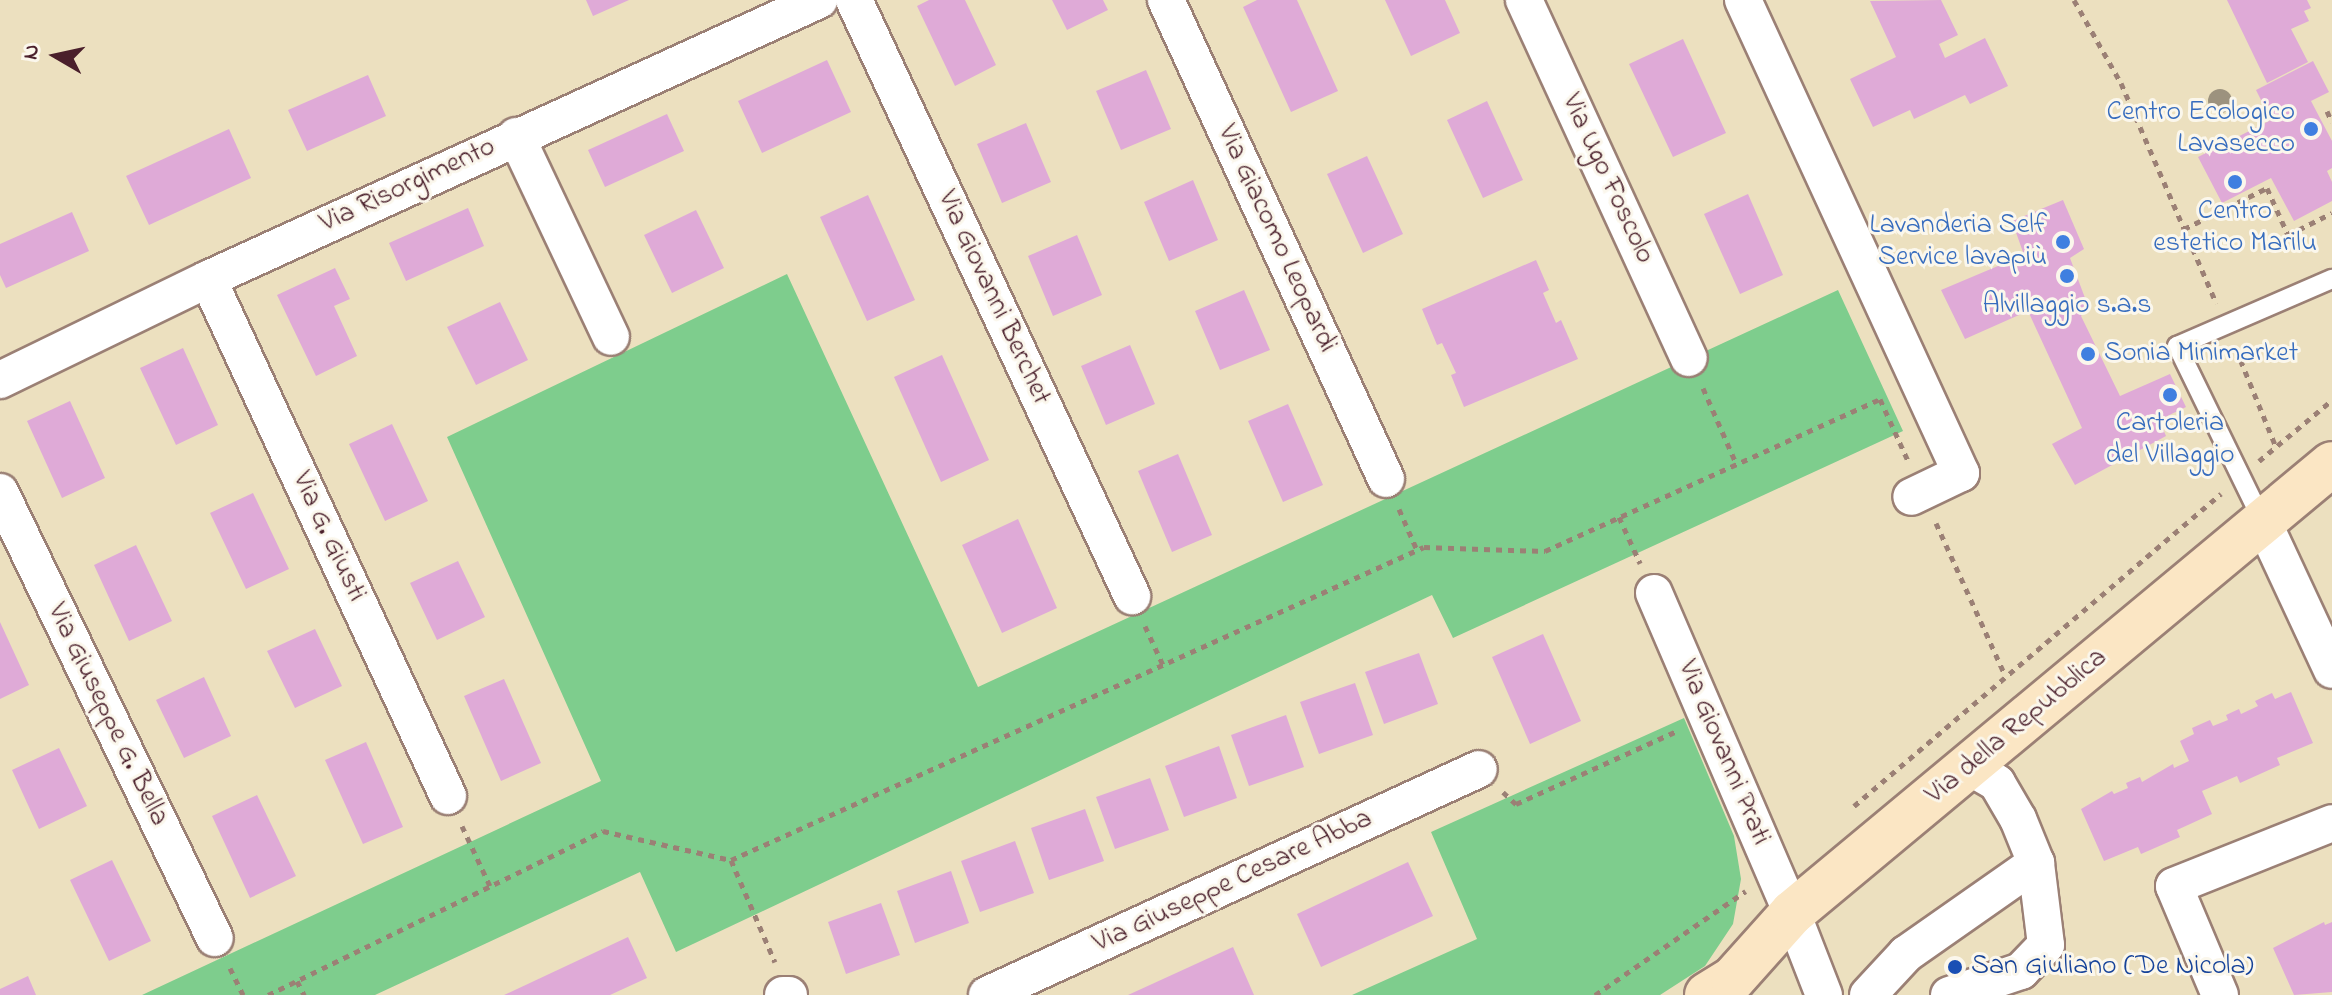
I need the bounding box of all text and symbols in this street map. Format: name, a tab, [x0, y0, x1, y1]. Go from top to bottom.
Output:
north arrow	[16, 16, 96, 96]
text: N	[15, 42, 49, 62]
street label: Via Ugo Foscolo	[1553, 89, 1661, 269]
place label: Centro Ecologico Lavasecco	[2107, 96, 2295, 162]
street label: Via Giacomo Leopardi	[1209, 120, 1343, 358]
marker: Centro Ecologico Lavasecco	[2302, 120, 2320, 138]
street label: Via Risorgimento	[315, 131, 501, 241]
marker: Centro estetico Marilu	[2226, 173, 2244, 191]
street label: Via Giovanni Berchet	[929, 186, 1057, 410]
place label: Centro estetico Marilu	[2153, 195, 2317, 261]
place label: Lavanderia Self Service lavapiù	[1869, 209, 2047, 275]
marker: Lavanderia Self Service lavapiù	[2054, 233, 2072, 251]
marker: Alvillaggio s.a.s	[2058, 267, 2076, 285]
place label: Alvillaggio s.a.s	[1982, 289, 2152, 323]
place label: Sonia Minimarket	[2104, 337, 2298, 371]
marker: Sonia Minimarket	[2079, 345, 2097, 363]
marker: Cartoleria del Villaggio	[2161, 386, 2179, 404]
place label: Cartoleria del Villaggio	[2106, 407, 2234, 473]
street label: Via G. Giusti	[283, 467, 373, 607]
street label: Via Giuseppe G. Bella	[39, 598, 175, 832]
street label: Via della Repubblica	[1920, 642, 2114, 812]
street label: Via Giovanni Prati	[1669, 656, 1777, 850]
street label: Via Giuseppe Cesare Abba	[1088, 803, 1378, 961]
place label: San Giuliano (De Nicola)	[1971, 950, 2254, 984]
marker: San Giuliano (De Nicola)	[1946, 958, 1964, 976]

